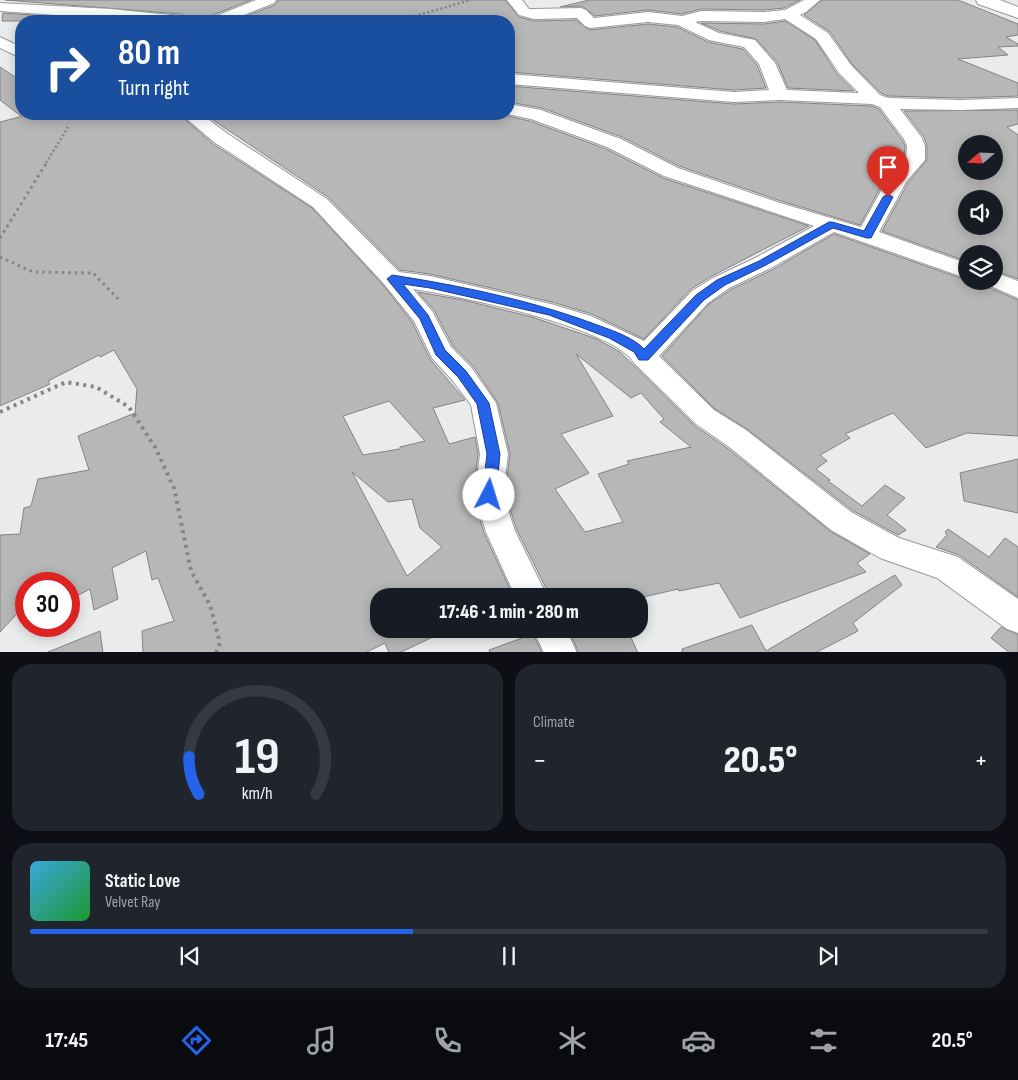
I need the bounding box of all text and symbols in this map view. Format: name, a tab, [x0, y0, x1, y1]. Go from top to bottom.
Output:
text: 80 m	[118, 32, 180, 75]
icon: right	[35, 35, 100, 100]
text: Turn right	[118, 75, 189, 102]
north arrow	[958, 135, 1002, 180]
map controls	[958, 135, 1003, 290]
pin	[867, 146, 909, 197]
icon: arrive	[874, 153, 902, 181]
button: sound	[958, 190, 1003, 235]
button: layers	[958, 245, 1003, 290]
position arrow	[462, 468, 514, 520]
speed limit sign: 30	[15, 572, 80, 637]
text: 17:46 · 1 min · 280 m	[439, 601, 579, 624]
text: Climate	[533, 713, 575, 732]
text: 19	[235, 726, 280, 789]
text: 20.5°	[724, 738, 797, 783]
text: −	[533, 744, 547, 777]
text: +	[974, 744, 988, 777]
text: km/h	[242, 783, 273, 804]
text: Static Love	[105, 870, 180, 893]
text: Velvet Ray	[105, 893, 160, 912]
icon: previous	[176, 942, 204, 970]
icon: pause	[495, 942, 523, 970]
icon: next	[814, 942, 842, 970]
icon: directions	[179, 1023, 214, 1058]
icon: music	[304, 1023, 339, 1058]
icon: phone	[430, 1023, 465, 1058]
icon: climate	[555, 1023, 590, 1058]
icon: car	[681, 1023, 716, 1058]
icon: filters	[806, 1023, 841, 1058]
text: 17:45	[45, 1027, 88, 1054]
text: 20.5°	[932, 1027, 973, 1054]

